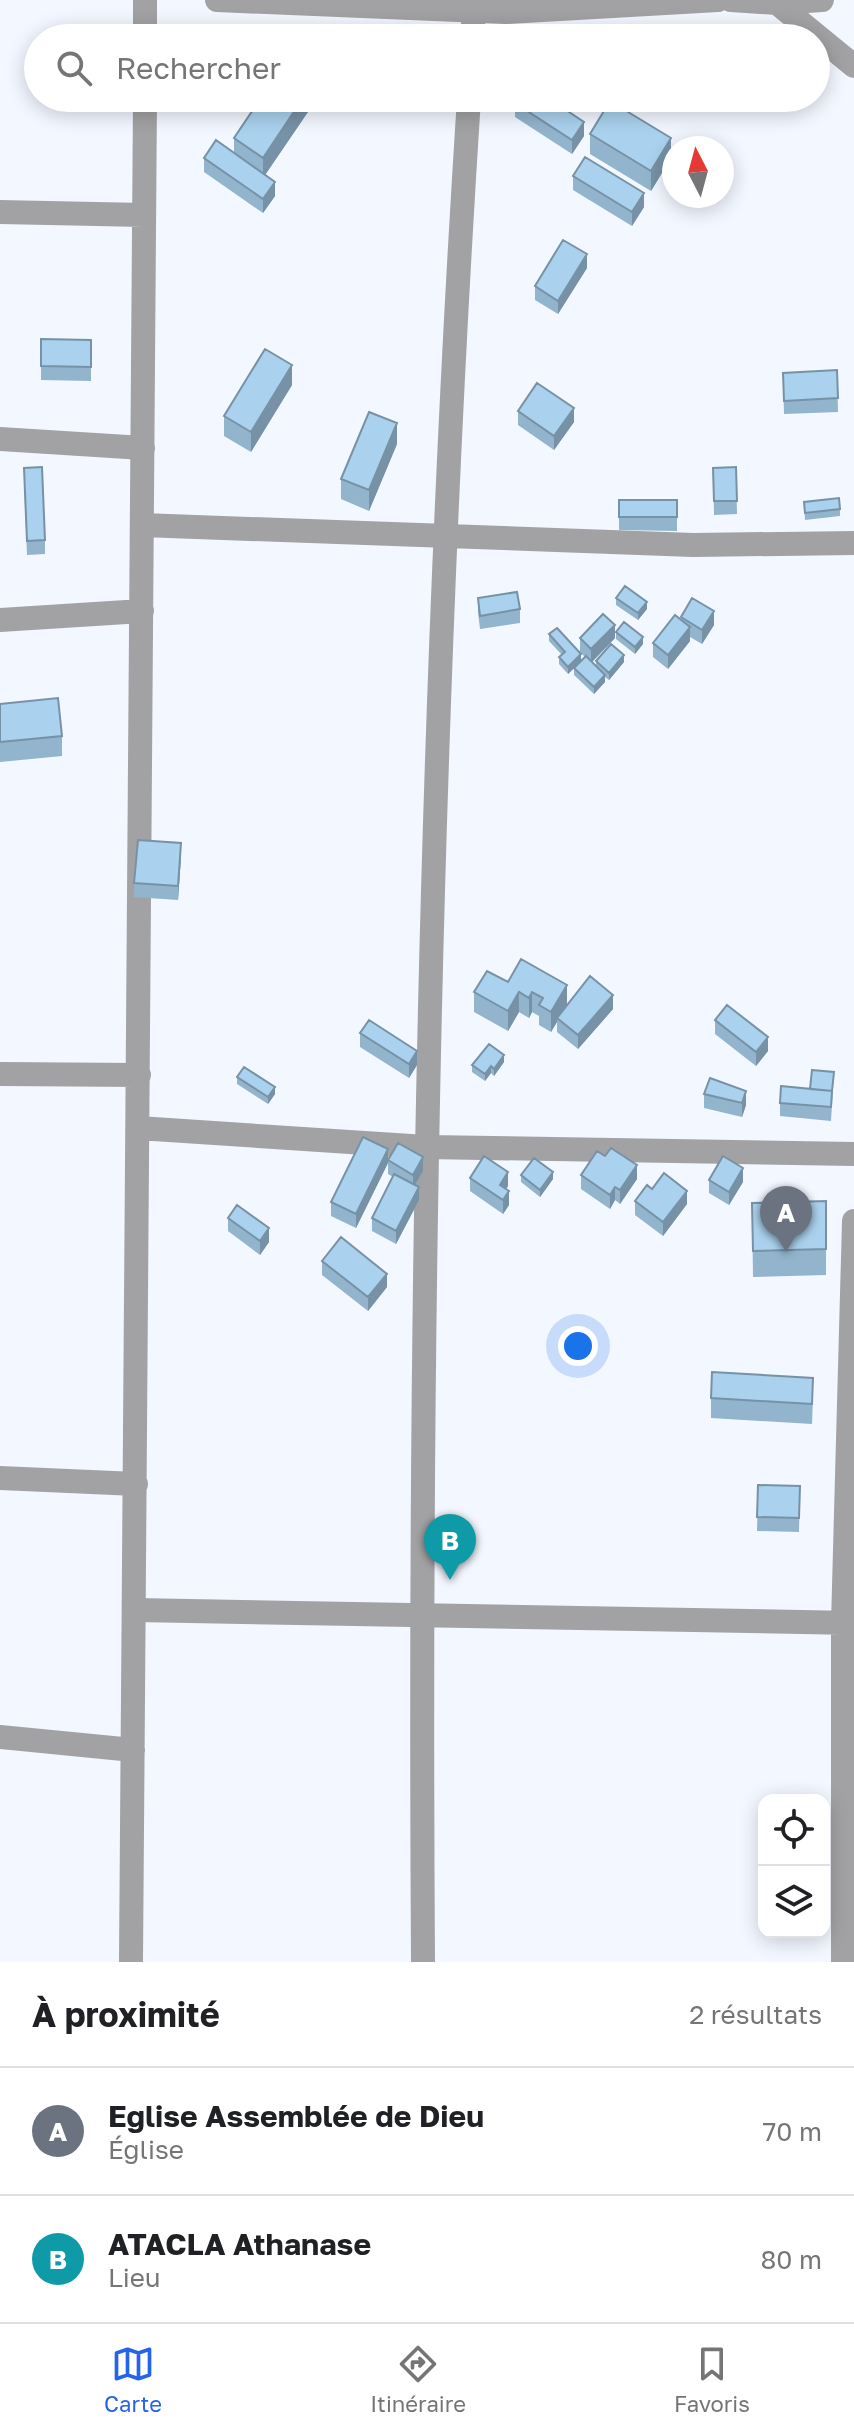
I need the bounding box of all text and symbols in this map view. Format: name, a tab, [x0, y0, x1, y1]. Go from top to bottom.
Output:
search box	[24, 24, 830, 112]
icon: search	[52, 46, 96, 90]
text: Rechercher	[116, 50, 281, 86]
north arrow	[662, 136, 734, 208]
pin: A	[760, 1186, 812, 1252]
your location	[558, 1326, 598, 1366]
pin: B	[424, 1514, 476, 1580]
map controls	[758, 1794, 830, 1938]
button: locate	[758, 1794, 830, 1866]
button: layers	[758, 1866, 830, 1938]
text: À proximité	[32, 1994, 220, 2034]
text: 2 résultats	[689, 1999, 822, 2030]
text: Eglise Assemblée de Dieu	[108, 2098, 484, 2134]
text: A	[49, 2116, 67, 2147]
text: 70 m	[763, 2116, 822, 2147]
text: Église	[108, 2134, 184, 2165]
text: ATACLA Athanase	[108, 2226, 371, 2262]
text: B	[49, 2244, 67, 2275]
text: 80 m	[761, 2244, 822, 2275]
text: Lieu	[108, 2262, 161, 2293]
tab: Carte	[104, 2342, 162, 2417]
tab: Itinéraire	[370, 2342, 466, 2417]
tab: Favoris	[674, 2342, 750, 2417]

